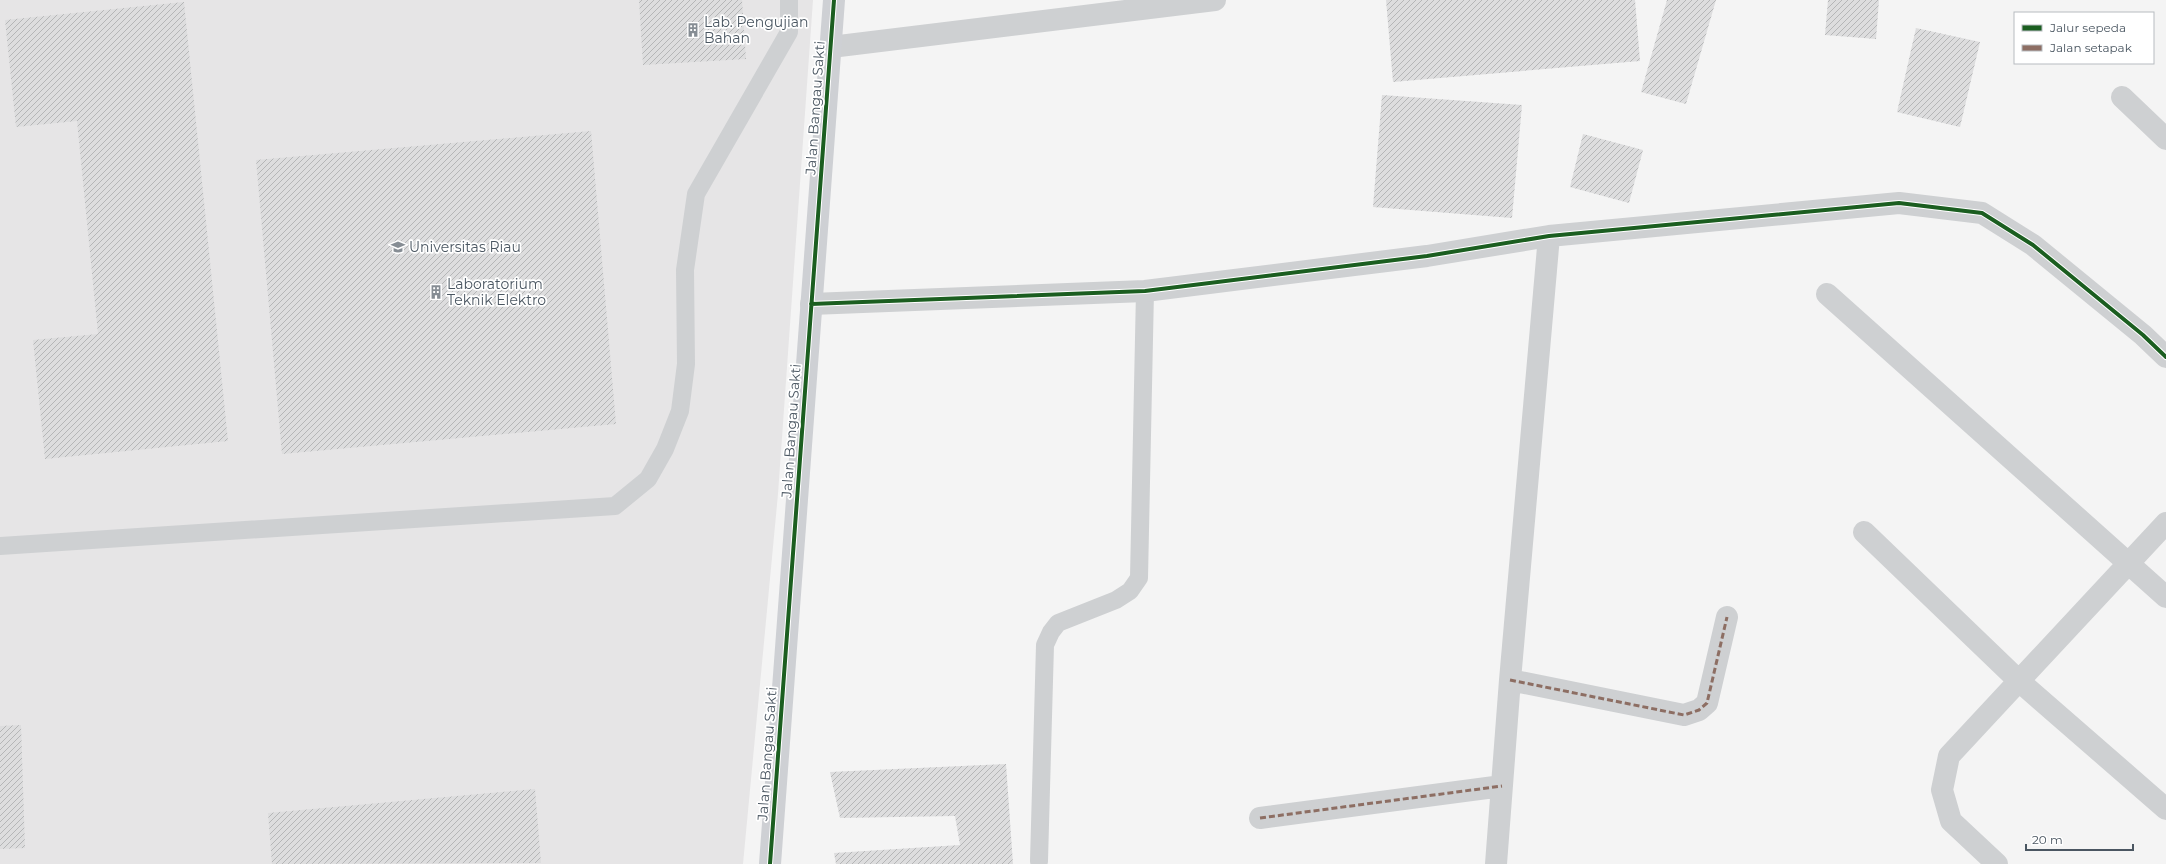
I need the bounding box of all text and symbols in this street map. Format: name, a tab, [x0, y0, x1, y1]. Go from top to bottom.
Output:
legend	[2014, 12, 2154, 64]
place label: Lab. Pengujian Bahan	[704, 13, 809, 47]
text: Jalur sepeda	[2049, 20, 2126, 35]
building icon: Lab. Pengujian Bahan	[685, 22, 701, 38]
street label: Jalan Bangau Sakti	[801, 40, 829, 177]
text: Jalan setapak	[2049, 40, 2133, 55]
place label: Universitas Riau	[409, 238, 521, 256]
school or university icon: Universitas Riau	[390, 239, 406, 255]
place label: Laboratorium Teknik Elektro	[447, 275, 546, 309]
building icon: Laboratorium Teknik Elektro	[428, 284, 444, 300]
street label: Jalan Bangau Sakti	[777, 363, 805, 500]
street label: Jalan Bangau Sakti	[753, 686, 781, 823]
scale bar	[2026, 826, 2133, 852]
text: 20 m	[2032, 832, 2063, 847]

